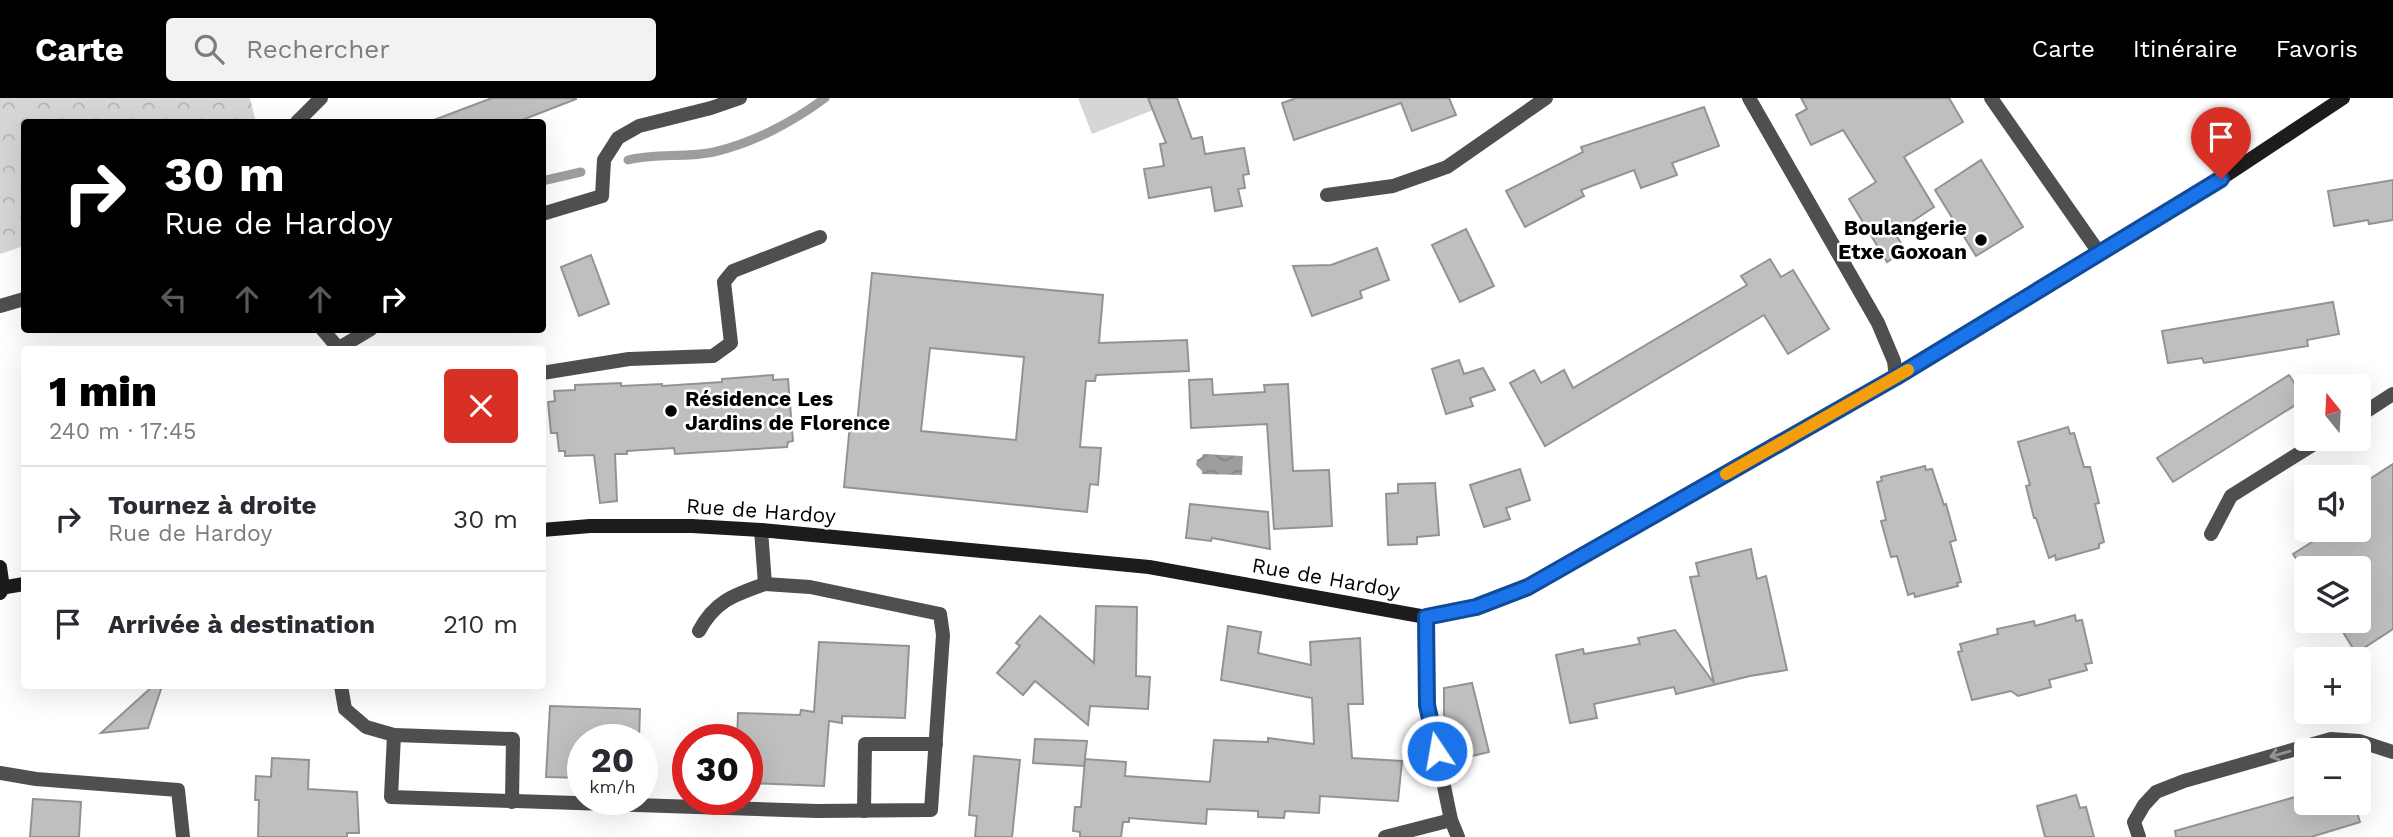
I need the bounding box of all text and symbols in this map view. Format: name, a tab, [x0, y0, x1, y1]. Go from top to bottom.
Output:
search box	[166, 18, 656, 81]
text: Carte	[35, 30, 124, 69]
icon: search	[190, 30, 228, 68]
text: Rechercher	[246, 34, 390, 64]
text: Carte	[2032, 35, 2095, 63]
text: Itinéraire	[2133, 35, 2238, 63]
text: Favoris	[2276, 35, 2358, 63]
pin	[2191, 107, 2251, 179]
icon: arrive	[2202, 118, 2240, 156]
text: 30 m	[164, 145, 285, 203]
icon: right	[49, 147, 140, 238]
text: Rue de Hardoy	[164, 204, 393, 242]
place label: Boulangerie Etxe Goxoan	[1838, 215, 1967, 264]
marker: Boulangerie Etxe Goxoan	[1973, 232, 1989, 248]
icon: left	[155, 280, 193, 318]
icon: ahead	[228, 280, 266, 318]
icon: ahead	[301, 280, 339, 318]
icon: right	[374, 280, 412, 318]
text: 1 min	[49, 367, 157, 416]
button: close	[444, 369, 518, 443]
north arrow	[2294, 374, 2371, 452]
map controls	[2294, 374, 2371, 815]
place label: Résidence Les Jardins de Florence	[685, 386, 890, 435]
marker: Résidence Les Jardins de Florence	[663, 403, 679, 419]
text: 240 m · 17:45	[49, 418, 196, 445]
button: sound	[2294, 465, 2371, 542]
text: Tournez à droite	[108, 490, 317, 520]
street label: Rue de Hardoy	[685, 493, 837, 528]
icon: right	[49, 500, 87, 538]
text: 30 m	[453, 504, 518, 534]
text: Rue de Hardoy	[108, 520, 272, 547]
street label: Rue de Hardoy	[1250, 552, 1402, 603]
button: layers	[2294, 556, 2371, 633]
icon: arrive	[49, 605, 87, 643]
text: Arrivée à destination	[108, 609, 375, 639]
text: 210 m	[443, 609, 518, 639]
button: +	[2294, 647, 2371, 724]
position arrow	[1400, 714, 1474, 788]
speed limit sign: 30	[672, 724, 763, 815]
button: −	[2294, 738, 2371, 815]
text: 20	[591, 739, 634, 781]
one-way arrow	[2269, 748, 2291, 761]
text: km/h	[589, 776, 636, 797]

